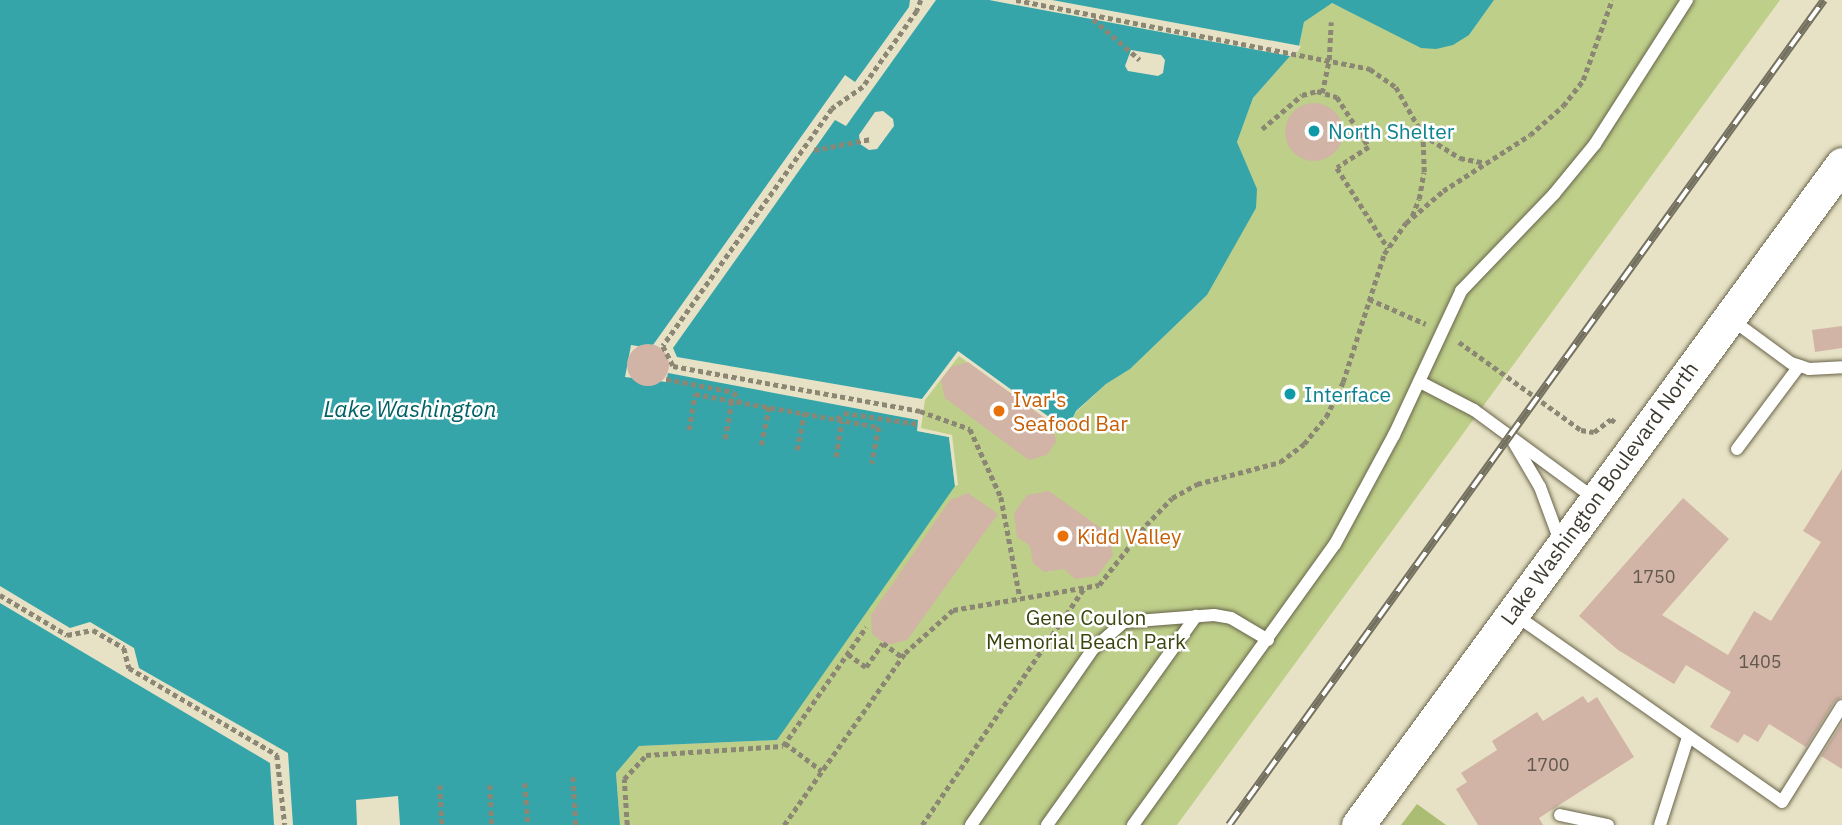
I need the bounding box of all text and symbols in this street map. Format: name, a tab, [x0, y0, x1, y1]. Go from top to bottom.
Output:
place label: North Shelter	[1328, 118, 1454, 144]
marker: North Shelter	[1306, 123, 1322, 139]
street label: Lake Washington Boulevard North	[1495, 356, 1703, 630]
place label: Interface	[1304, 381, 1391, 407]
place label: Ivar's Seafood Bar	[1013, 386, 1128, 436]
marker: Interface	[1282, 386, 1298, 402]
water label: Lake Washington	[323, 394, 497, 422]
marker: Ivar's Seafood Bar	[991, 403, 1007, 419]
place label: Kidd Valley	[1077, 523, 1181, 549]
marker: Kidd Valley	[1055, 528, 1071, 544]
house number: 1750	[1632, 566, 1676, 588]
park label: Gene Coulon Memorial Beach Park	[986, 604, 1186, 654]
house number: 1405	[1738, 651, 1782, 673]
house number: 1700	[1526, 754, 1570, 776]

